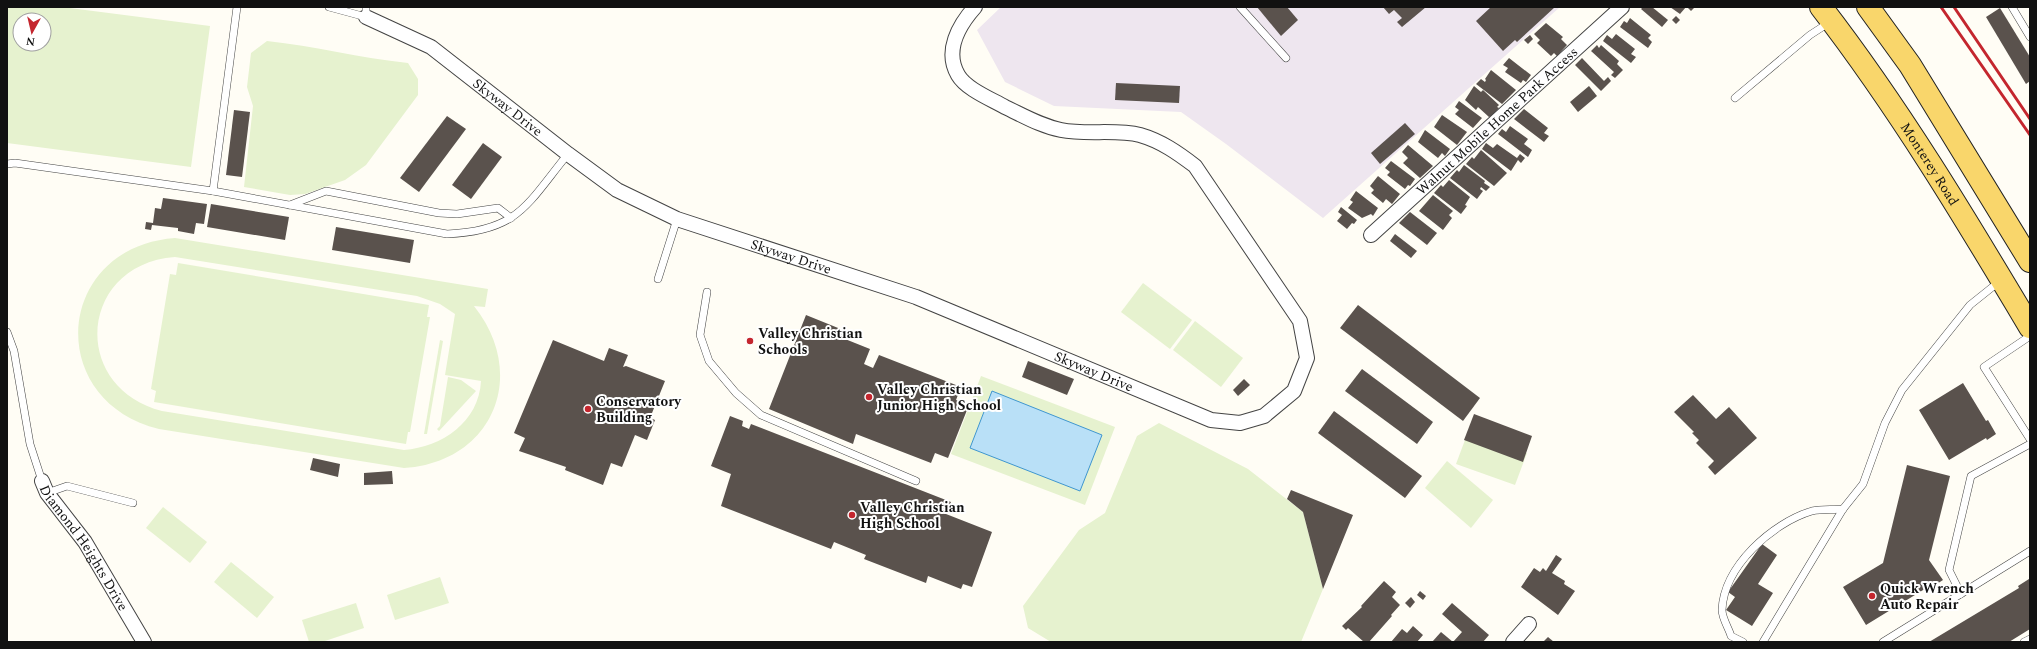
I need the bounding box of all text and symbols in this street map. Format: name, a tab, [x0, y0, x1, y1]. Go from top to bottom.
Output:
north arrow	[12, 12, 52, 52]
text: N	[25, 32, 36, 50]
street label: Walnut Mobile Home Park Access	[1411, 41, 1583, 200]
street label: Skyway Drive	[468, 73, 547, 141]
street label: Monterey Road	[1895, 118, 1965, 210]
street label: Skyway Drive	[748, 233, 835, 279]
place label: Valley Christian Schools	[758, 323, 863, 360]
marker: Valley Christian Schools	[745, 336, 755, 346]
street label: Skyway Drive	[1051, 345, 1137, 397]
place label: Valley Christian Junior High School	[877, 379, 1002, 416]
place label: Conservatory Building	[596, 391, 682, 428]
marker: Valley Christian Junior High School	[864, 392, 874, 402]
marker: Conservatory Building	[583, 404, 593, 414]
street label: Diamond Heights Drive	[34, 481, 134, 615]
place label: Valley Christian High School	[860, 497, 965, 534]
marker: Valley Christian High School	[847, 510, 857, 520]
place label: Quick Wrench Auto Repair	[1880, 578, 1974, 615]
marker: Quick Wrench Auto Repair	[1867, 591, 1877, 601]

